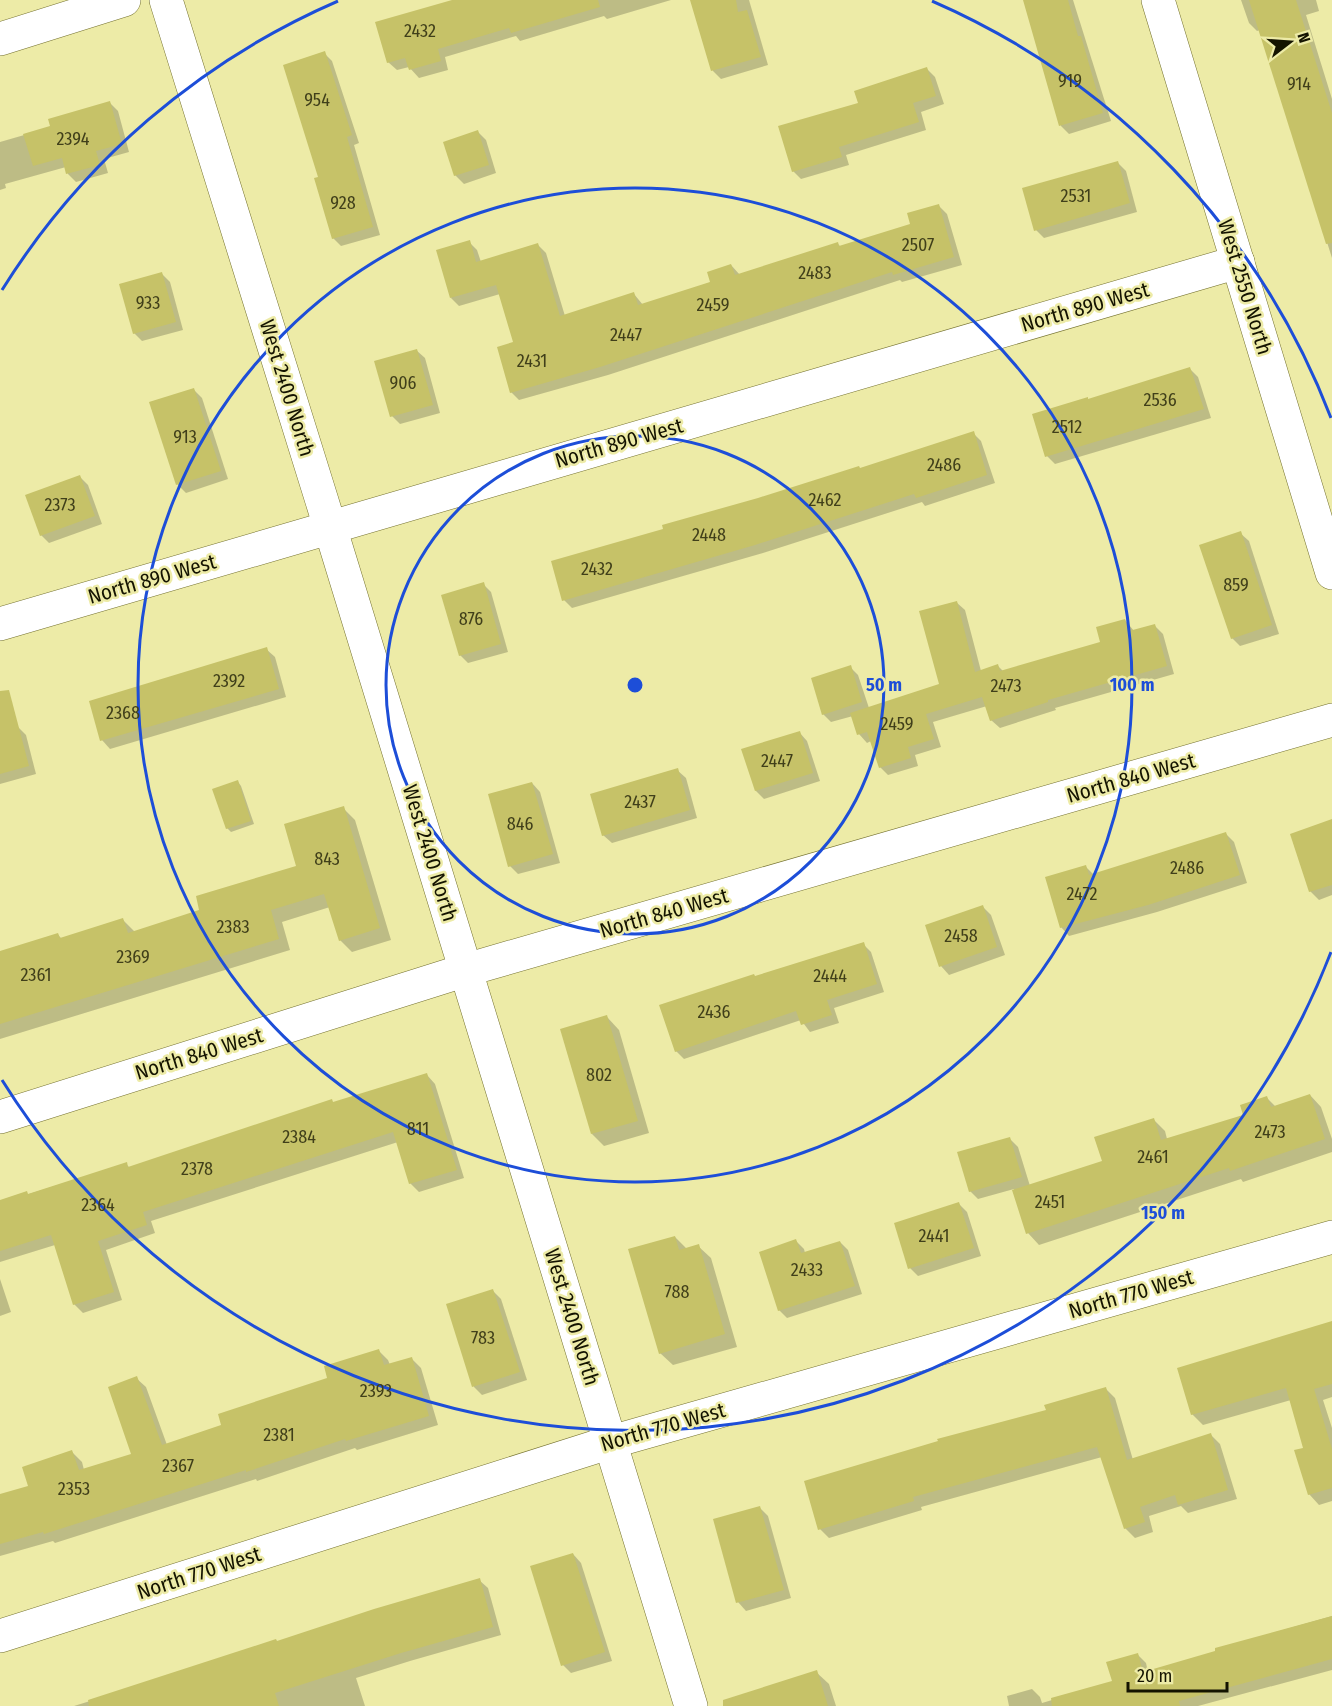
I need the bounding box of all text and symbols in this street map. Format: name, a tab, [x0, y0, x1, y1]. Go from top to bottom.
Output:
north arrow	[1260, 12, 1320, 72]
house number: 2432	[404, 20, 436, 42]
text: N	[1293, 30, 1314, 45]
house number: 919	[1058, 70, 1082, 92]
house number: 914	[1287, 73, 1311, 95]
house number: 954	[304, 89, 330, 111]
house number: 2394	[56, 128, 90, 150]
house number: 2531	[1061, 185, 1091, 207]
house number: 928	[330, 192, 356, 214]
street label: West 2550 North	[1212, 216, 1278, 358]
house number: 2507	[902, 234, 934, 256]
house number: 2483	[798, 262, 832, 284]
street label: North 890 West	[1018, 276, 1152, 338]
house number: 933	[136, 292, 160, 314]
house number: 2459	[697, 294, 729, 316]
street label: West 2400 North	[254, 317, 320, 459]
house number: 2447	[610, 324, 642, 346]
house number: 2431	[517, 350, 547, 372]
house number: 906	[389, 372, 417, 394]
house number: 2536	[1143, 389, 1177, 411]
street label: North 890 West	[552, 412, 686, 474]
house number: 2512	[1052, 416, 1082, 438]
house number: 913	[173, 426, 197, 448]
house number: 2486	[927, 454, 961, 476]
house number: 2462	[809, 489, 842, 511]
house number: 2373	[44, 494, 76, 516]
house number: 2448	[692, 524, 726, 546]
street label: North 890 West	[85, 548, 219, 610]
house number: 2432	[581, 558, 613, 580]
house number: 859	[1223, 574, 1249, 596]
house number: 876	[459, 608, 483, 630]
house number: 2392	[213, 670, 245, 692]
text: 50 m	[866, 674, 902, 696]
text: 100 m	[1110, 674, 1154, 696]
centre of rings	[625, 675, 645, 695]
house number: 2473	[990, 675, 1022, 697]
house number: 2368	[106, 702, 140, 724]
house number: 2459	[881, 713, 913, 735]
street label: North 840 West	[1064, 747, 1198, 809]
house number: 2447	[761, 750, 793, 772]
street label: West 2400 North	[397, 782, 463, 924]
house number: 2437	[624, 791, 656, 813]
house number: 846	[507, 813, 533, 835]
house number: 843	[314, 848, 340, 870]
house number: 2486	[1170, 857, 1204, 879]
street label: North 840 West	[597, 882, 731, 944]
house number: 2472	[1067, 883, 1098, 905]
house number: 2383	[216, 916, 250, 938]
house number: 2458	[944, 925, 978, 947]
house number: 2369	[116, 946, 150, 968]
house number: 2361	[20, 964, 52, 986]
house number: 2444	[813, 965, 847, 987]
house number: 2436	[697, 1001, 731, 1023]
street label: North 840 West	[132, 1022, 266, 1086]
house number: 802	[586, 1064, 612, 1086]
house number: 811	[407, 1118, 429, 1140]
house number: 2473	[1254, 1121, 1286, 1143]
house number: 2384	[282, 1126, 316, 1148]
house number: 2461	[1137, 1146, 1169, 1168]
house number: 2378	[181, 1158, 213, 1180]
house number: 2451	[1035, 1191, 1065, 1213]
house number: 2364	[81, 1194, 115, 1216]
text: 150 m	[1141, 1202, 1185, 1224]
house number: 2441	[918, 1225, 950, 1247]
street label: West 2400 North	[539, 1246, 605, 1388]
house number: 2433	[791, 1259, 823, 1281]
street label: North 770 West	[1066, 1264, 1196, 1324]
house number: 788	[665, 1281, 689, 1303]
house number: 783	[471, 1327, 495, 1349]
house number: 2393	[360, 1380, 392, 1402]
street label: North 770 West	[598, 1397, 728, 1457]
house number: 2381	[263, 1424, 295, 1446]
house number: 2367	[162, 1455, 194, 1477]
house number: 2353	[58, 1478, 90, 1500]
street label: North 770 West	[134, 1541, 264, 1605]
scale bar	[1128, 1655, 1227, 1693]
text: 20 m	[1137, 1665, 1172, 1687]

